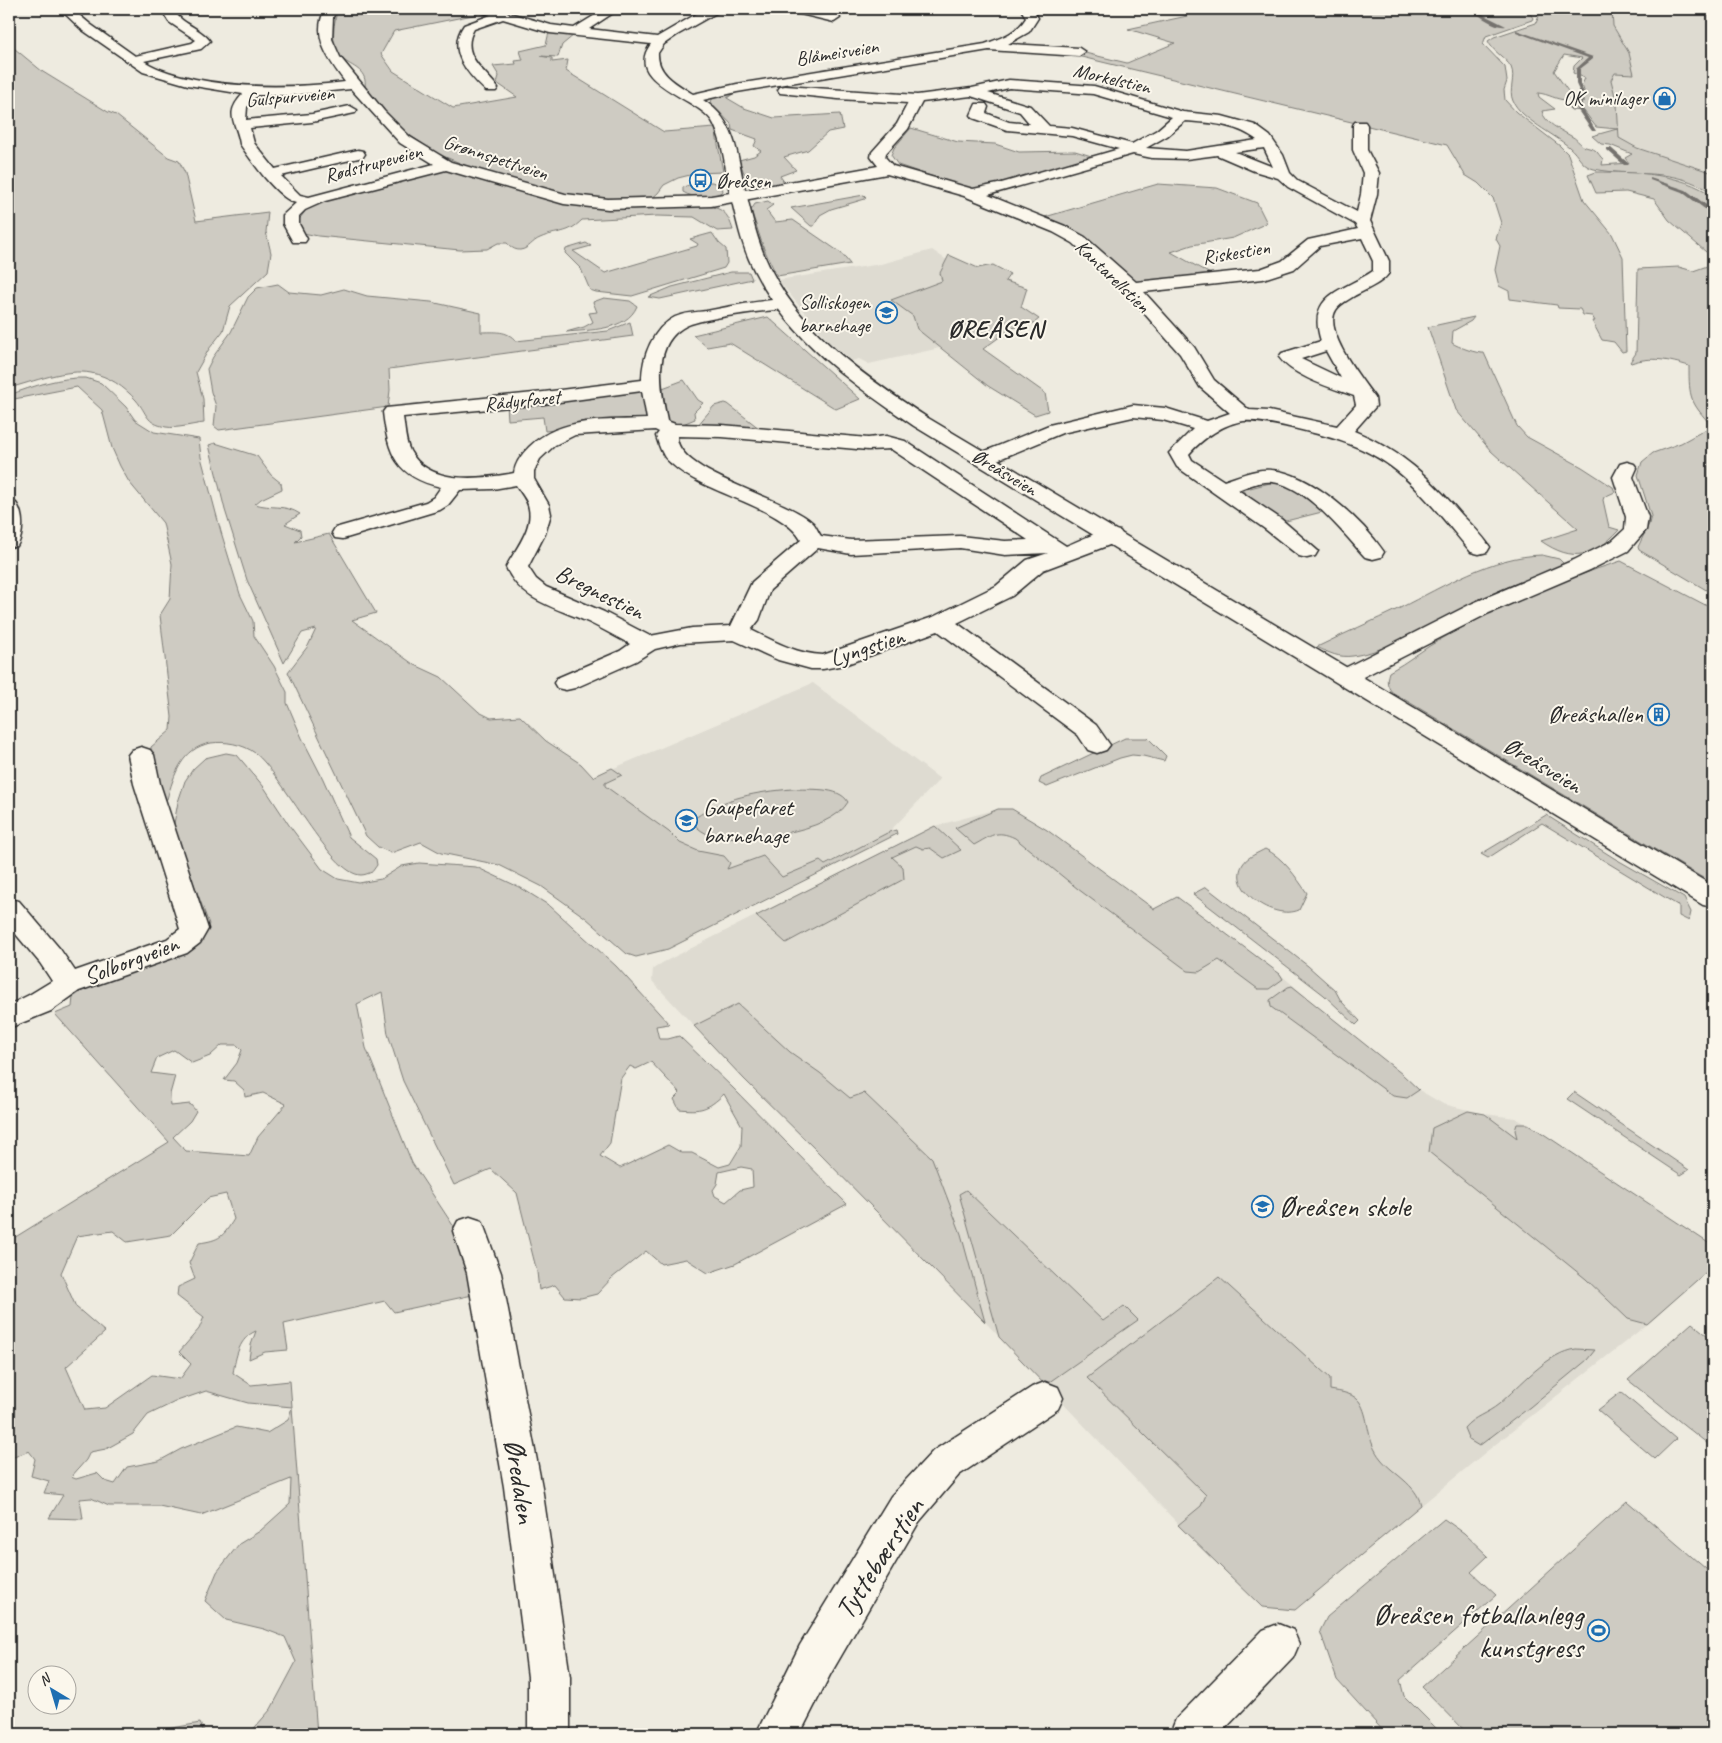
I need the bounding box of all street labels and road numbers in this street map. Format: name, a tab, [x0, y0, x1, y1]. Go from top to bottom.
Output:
street label: Blåmeisveien	[794, 33, 881, 71]
street label: Morkelstien	[1071, 57, 1154, 100]
street label: Gulspurvveien	[245, 80, 336, 113]
street label: Grønnspettveien	[440, 129, 552, 186]
street label: Rødstrupeveien	[322, 138, 426, 189]
street label: Kantarellstien	[1070, 234, 1156, 319]
street label: Riskestien	[1201, 235, 1272, 270]
street label: Rådyrfaret	[483, 384, 565, 417]
street label: Øreåsveien	[968, 443, 1043, 502]
street label: Bregnestien	[551, 558, 650, 627]
street label: Lyngstien	[826, 621, 909, 673]
street label: Øreåsveien	[1498, 730, 1589, 801]
street label: Solborgveien	[79, 928, 184, 992]
street label: Øredalen	[496, 1436, 546, 1527]
street label: Tyttebærstien	[826, 1490, 933, 1626]

